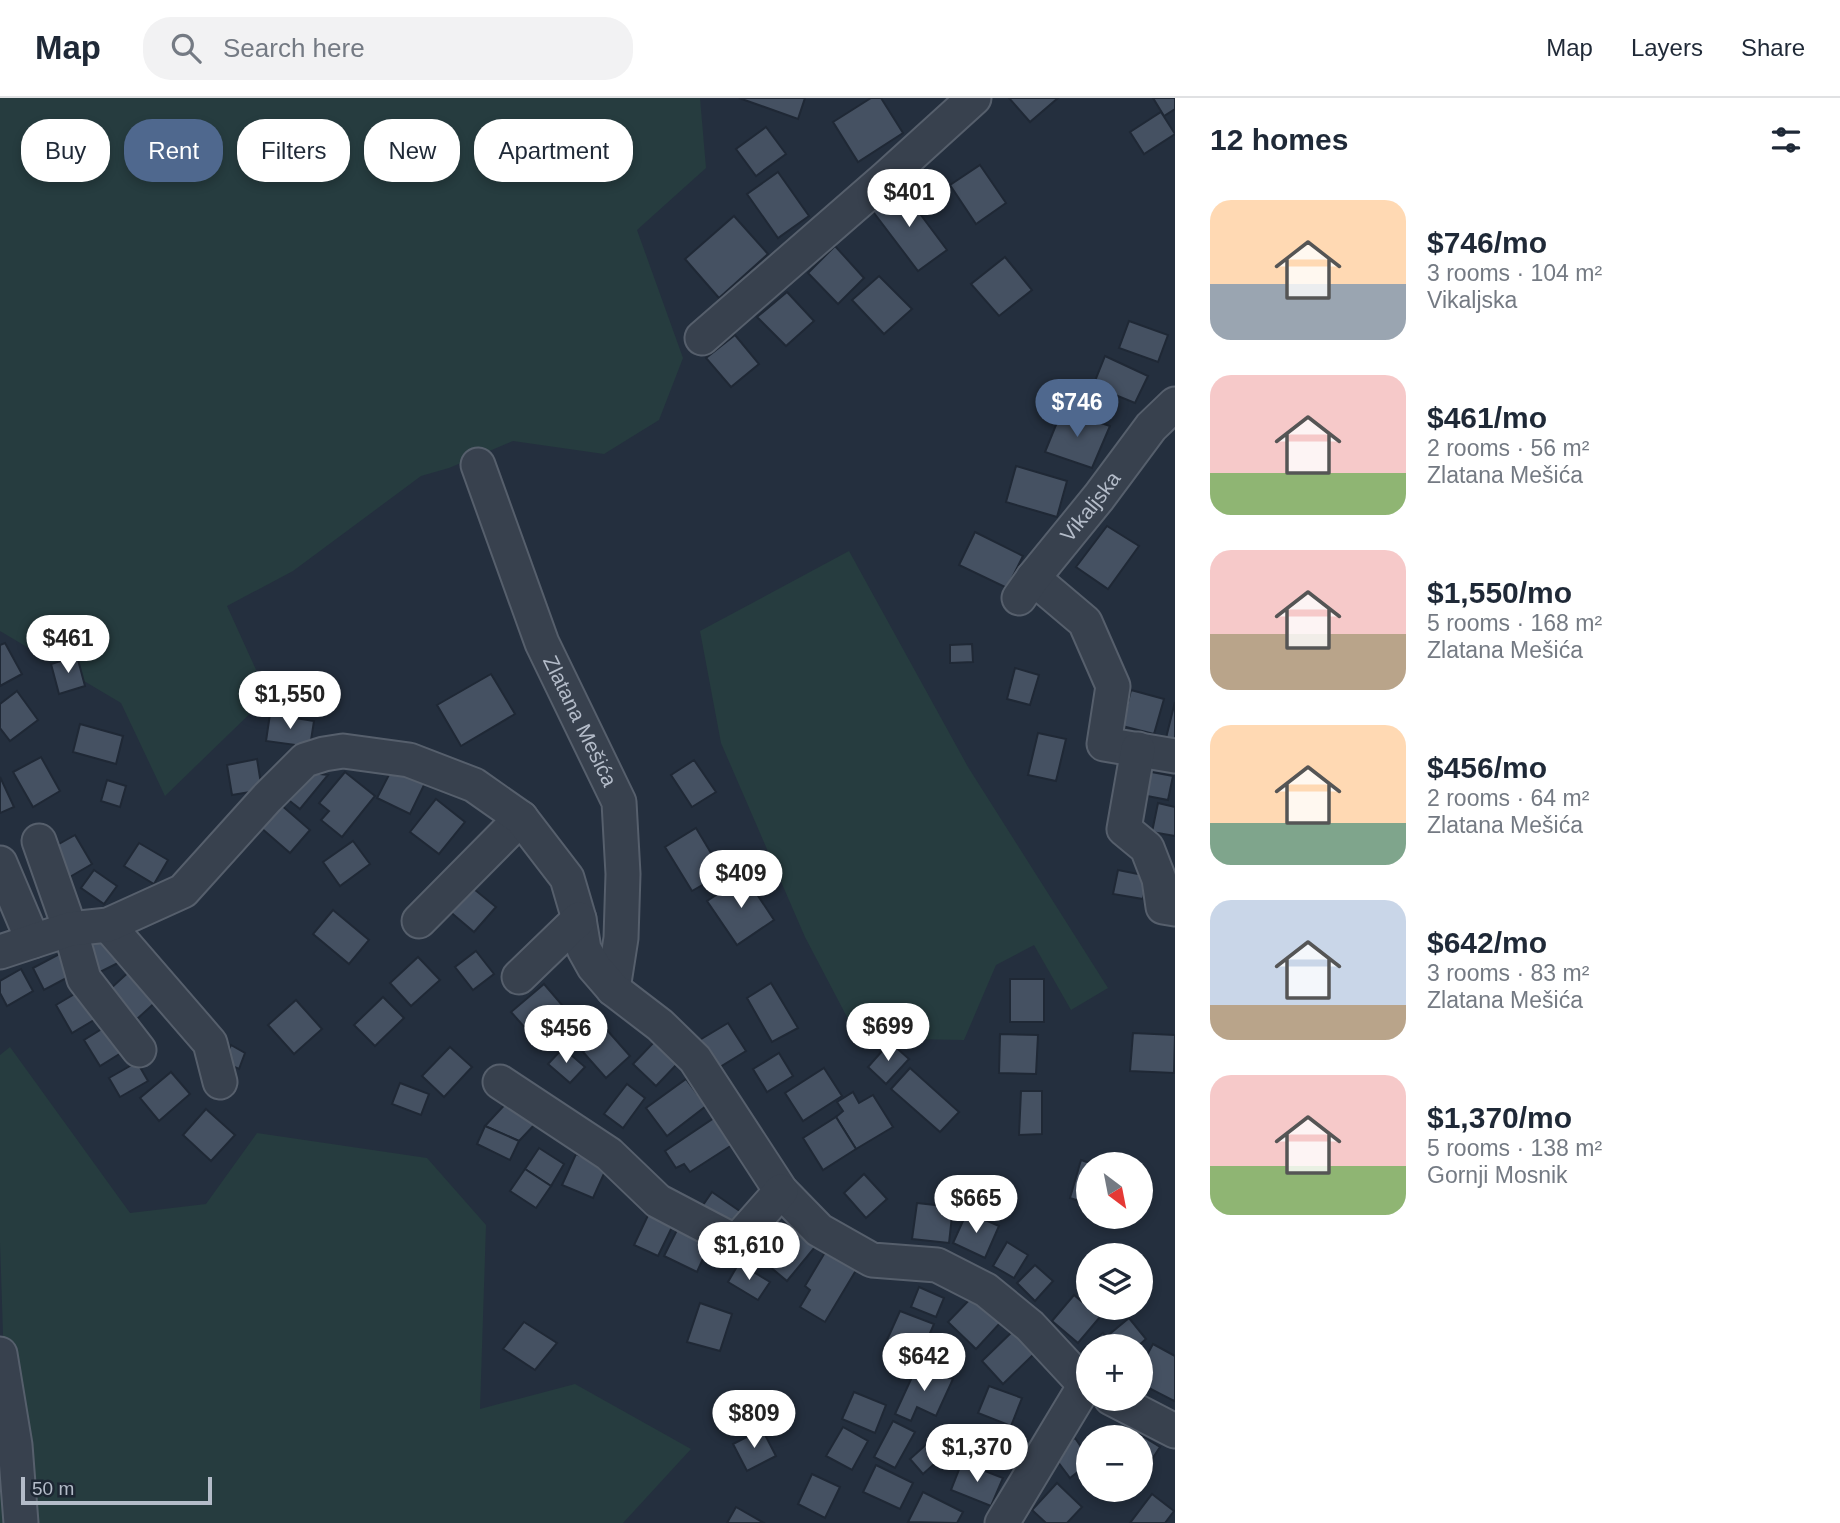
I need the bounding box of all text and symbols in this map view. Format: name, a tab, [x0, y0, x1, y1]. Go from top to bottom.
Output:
search box	[143, 17, 633, 80]
text: Map	[35, 29, 101, 66]
icon: search	[167, 29, 205, 67]
text: Search here	[223, 33, 365, 63]
text: Map	[1546, 34, 1593, 61]
text: Layers	[1631, 34, 1703, 61]
text: Share	[1741, 34, 1805, 61]
chip: Buy	[21, 119, 110, 182]
chip: Rent	[124, 119, 223, 182]
chip: Filters	[237, 119, 350, 182]
chip: New	[364, 119, 460, 182]
chip: Apartment	[474, 119, 633, 182]
icon: filters	[1767, 121, 1805, 159]
text: 12 homes	[1210, 123, 1348, 156]
pin: $401	[868, 170, 950, 229]
text: $401	[883, 179, 935, 205]
text: $746/mo	[1427, 226, 1547, 259]
icon: home	[1266, 228, 1350, 312]
text: 3 rooms · 104 m²	[1427, 260, 1602, 286]
text: Vikaljska	[1427, 287, 1517, 313]
pin: $746	[1036, 380, 1118, 439]
text: $746	[1051, 389, 1103, 415]
text: $461/mo	[1427, 401, 1547, 434]
icon: home	[1266, 403, 1350, 487]
text: 2 rooms · 56 m²	[1427, 435, 1589, 461]
text: Zlatana Mešića	[1427, 462, 1583, 488]
street label: Vikaljska	[1055, 467, 1125, 546]
text: $1,550/mo	[1427, 576, 1572, 609]
icon: home	[1266, 578, 1350, 662]
text: 5 rooms · 168 m²	[1427, 610, 1602, 636]
pin: $461	[27, 616, 109, 675]
text: $461	[42, 625, 94, 651]
text: Zlatana Mešića	[1427, 637, 1583, 663]
street label: Zlatana Mešića	[539, 652, 622, 790]
pin: $1,550	[233, 672, 347, 731]
text: $1,550	[255, 681, 325, 707]
text: $456/mo	[1427, 751, 1547, 784]
icon: home	[1266, 753, 1350, 837]
text: 2 rooms · 64 m²	[1427, 785, 1589, 811]
text: Zlatana Mešića	[1427, 812, 1583, 838]
pin: $409	[700, 850, 782, 910]
text: $409	[715, 860, 767, 886]
text: $642/mo	[1427, 926, 1547, 959]
icon: home	[1266, 928, 1350, 1012]
text: 3 rooms · 83 m²	[1427, 960, 1589, 986]
text: Zlatana Mešića	[1427, 987, 1583, 1013]
pin: $699	[847, 1004, 929, 1063]
pin: $456	[525, 1006, 607, 1065]
text: $699	[862, 1013, 914, 1039]
text: $456	[540, 1015, 592, 1041]
text: $1,370/mo	[1427, 1101, 1572, 1134]
icon: home	[1266, 1103, 1350, 1187]
text: 5 rooms · 138 m²	[1427, 1135, 1602, 1161]
north arrow	[1076, 1152, 1153, 1228]
map controls	[1076, 1152, 1153, 1502]
text: Gornji Mosnik	[1427, 1162, 1568, 1188]
pin: $665	[935, 1176, 1017, 1235]
text: $665	[950, 1185, 1002, 1211]
pin: $1,610	[692, 1222, 806, 1282]
text: $1,610	[714, 1232, 784, 1258]
button: layers	[1076, 1243, 1153, 1320]
pin: $642	[883, 1334, 965, 1393]
button: +	[1076, 1334, 1153, 1411]
text: $642	[898, 1343, 950, 1369]
pin: $809	[713, 1390, 795, 1450]
text: $809	[728, 1400, 780, 1426]
pin: $1,370	[920, 1424, 1034, 1484]
button: −	[1076, 1425, 1153, 1502]
text: $1,370	[942, 1434, 1012, 1460]
scale bar	[21, 1474, 212, 1506]
text: 50 m	[32, 1478, 74, 1499]

